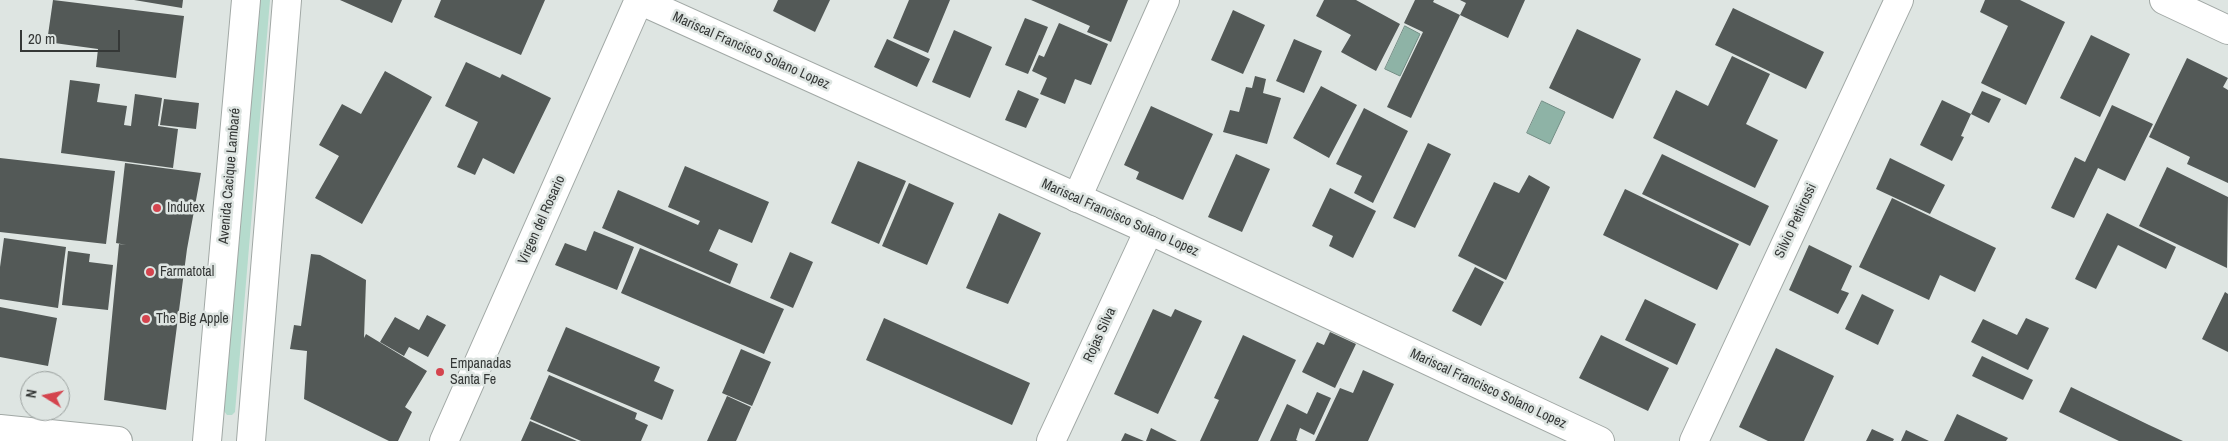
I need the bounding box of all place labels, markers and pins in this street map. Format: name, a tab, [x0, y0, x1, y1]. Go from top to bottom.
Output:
place label: Indutex	[167, 200, 205, 216]
marker: Indutex	[151, 202, 163, 214]
place label: Farmatotal	[160, 264, 214, 280]
marker: Farmatotal	[144, 266, 156, 278]
place label: The Big Apple	[156, 311, 229, 327]
marker: The Big Apple	[140, 313, 152, 325]
place label: Empanadas Santa Fe	[450, 356, 511, 388]
marker: Empanadas Santa Fe	[434, 366, 446, 378]

